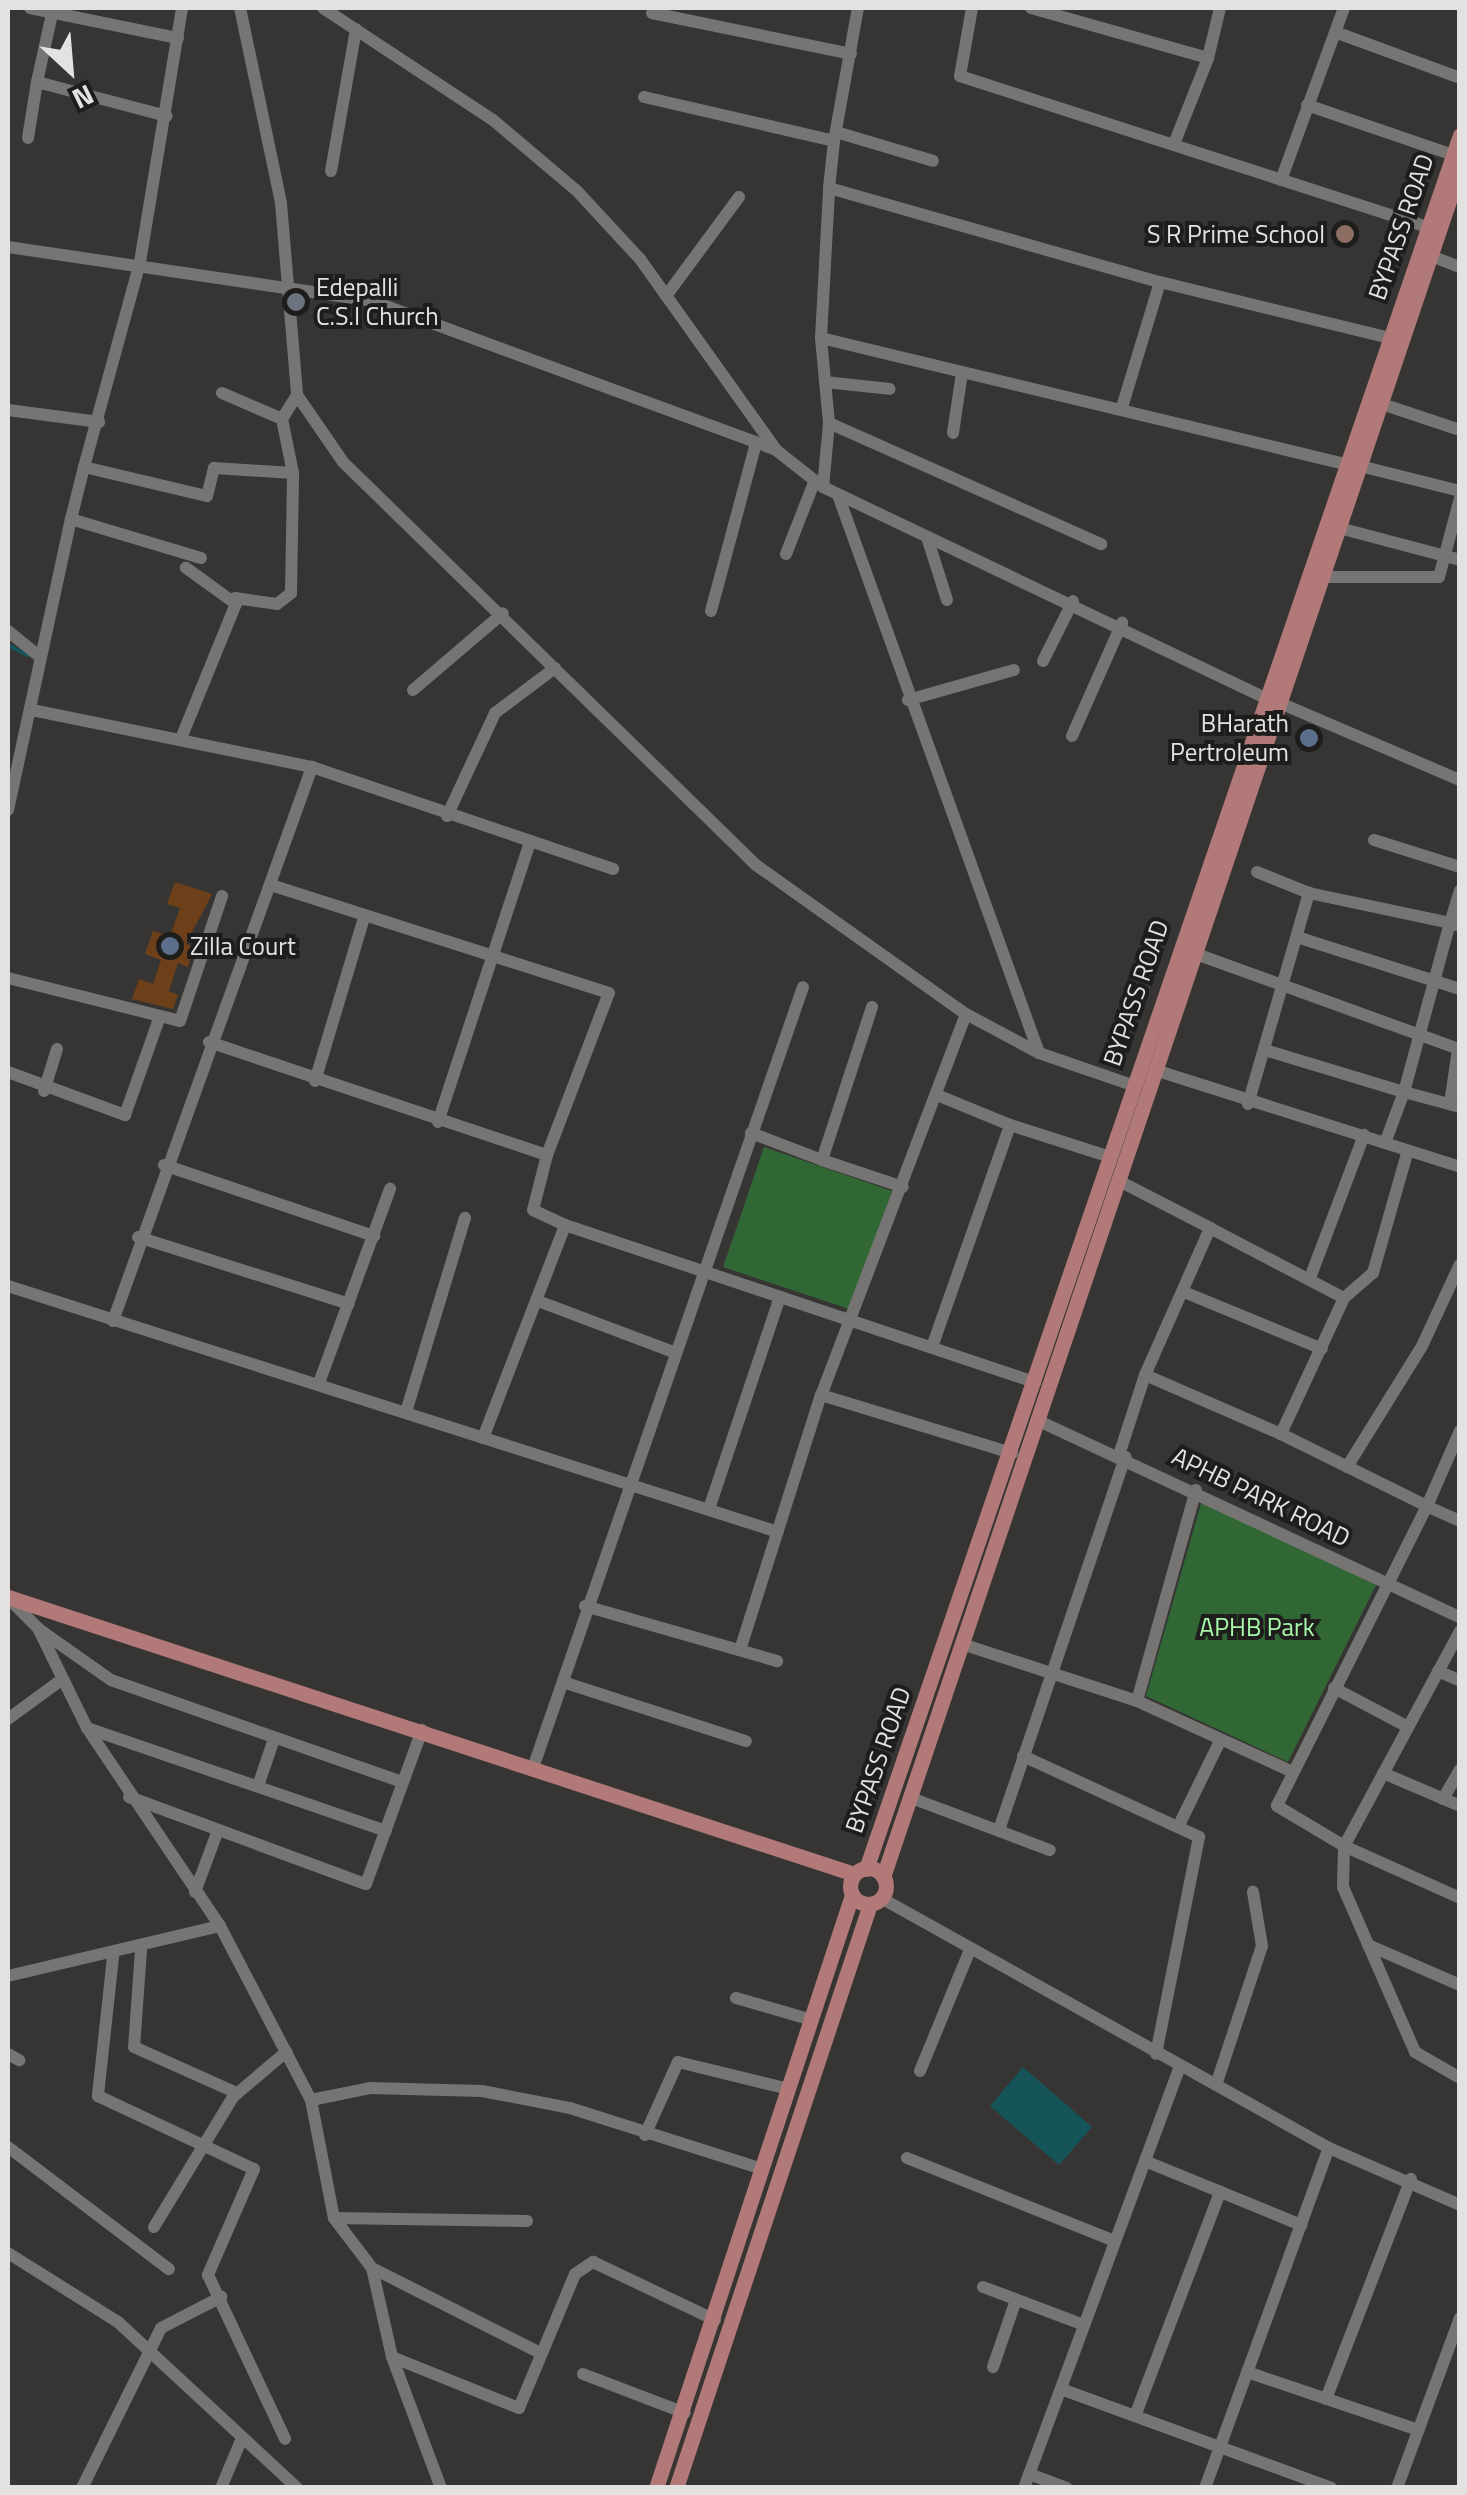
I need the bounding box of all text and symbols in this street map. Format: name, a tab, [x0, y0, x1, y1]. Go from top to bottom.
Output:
north arrow	[20, 20, 120, 120]
text: N	[65, 74, 102, 121]
street label: BYPASS ROAD	[1362, 150, 1440, 304]
place label: S R Prime School	[1147, 219, 1325, 249]
marker: S R Prime School	[1334, 223, 1356, 245]
place label: Edepalli C.S.I Church	[316, 273, 439, 332]
marker: Edepalli C.S.I Church	[285, 291, 307, 313]
place label: BHarath Pertroleum	[1170, 709, 1289, 768]
marker: BHarath Pertroleum	[1298, 727, 1320, 749]
street label: BYPASS ROAD	[1097, 916, 1175, 1070]
place label: Zilla Court	[190, 931, 296, 961]
marker: Zilla Court	[159, 935, 181, 957]
street label: APHB PARK ROAD	[1167, 1441, 1355, 1553]
park label: APHB Park	[1199, 1612, 1315, 1642]
street label: BYPASS ROAD	[839, 1683, 917, 1837]

